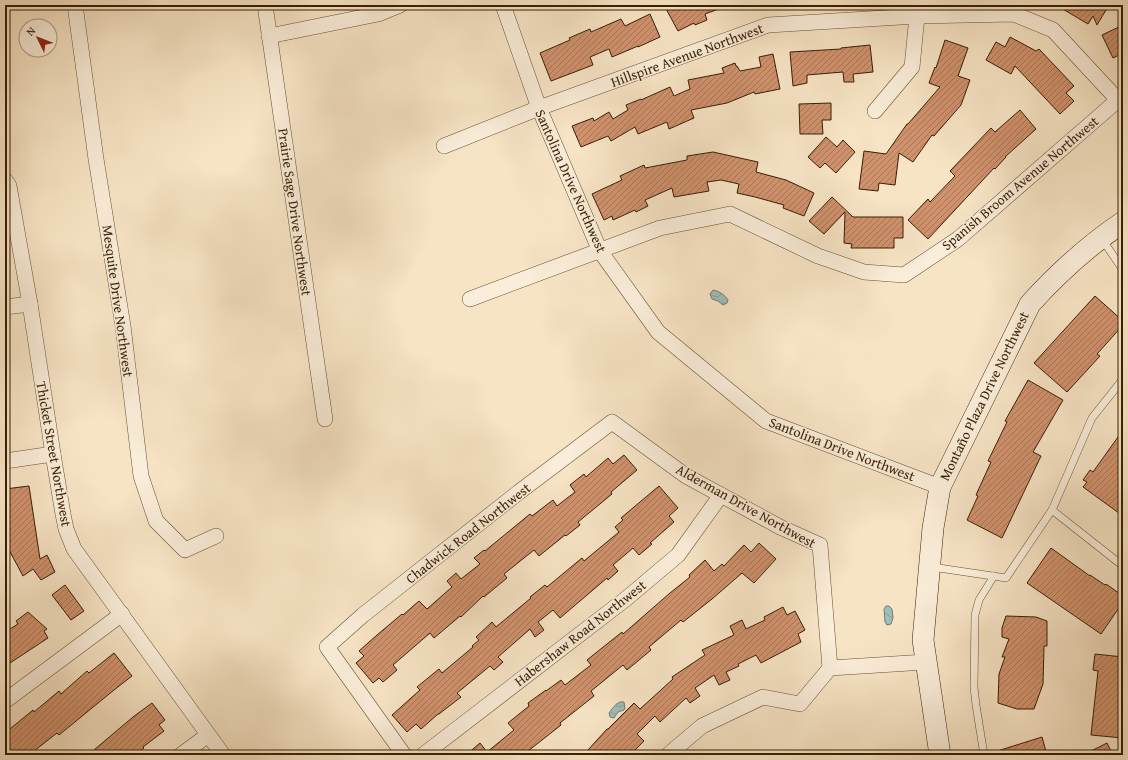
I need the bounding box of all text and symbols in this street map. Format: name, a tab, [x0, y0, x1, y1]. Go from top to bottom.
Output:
north arrow	[18, 18, 58, 58]
street label: Hillspire Avenue Northwest	[608, 18, 766, 92]
text: N	[22, 23, 39, 39]
street label: Santolina Drive Northwest	[530, 106, 612, 256]
street label: Spanish Broom Avenue Northwest	[937, 111, 1103, 255]
street label: Prairie Sage Drive Northwest	[273, 127, 317, 297]
street label: Mesquite Drive Northwest	[97, 224, 139, 378]
street label: Montaño Plaza Drive Northwest	[934, 308, 1034, 484]
street label: Thicket Street Northwest	[31, 380, 77, 528]
street label: Santolina Drive Northwest	[766, 412, 918, 486]
street label: Alderman Drive Northwest	[672, 459, 820, 553]
street label: Chadwick Road Northwest	[401, 478, 535, 588]
street label: Habershaw Road Northwest	[510, 575, 650, 691]

